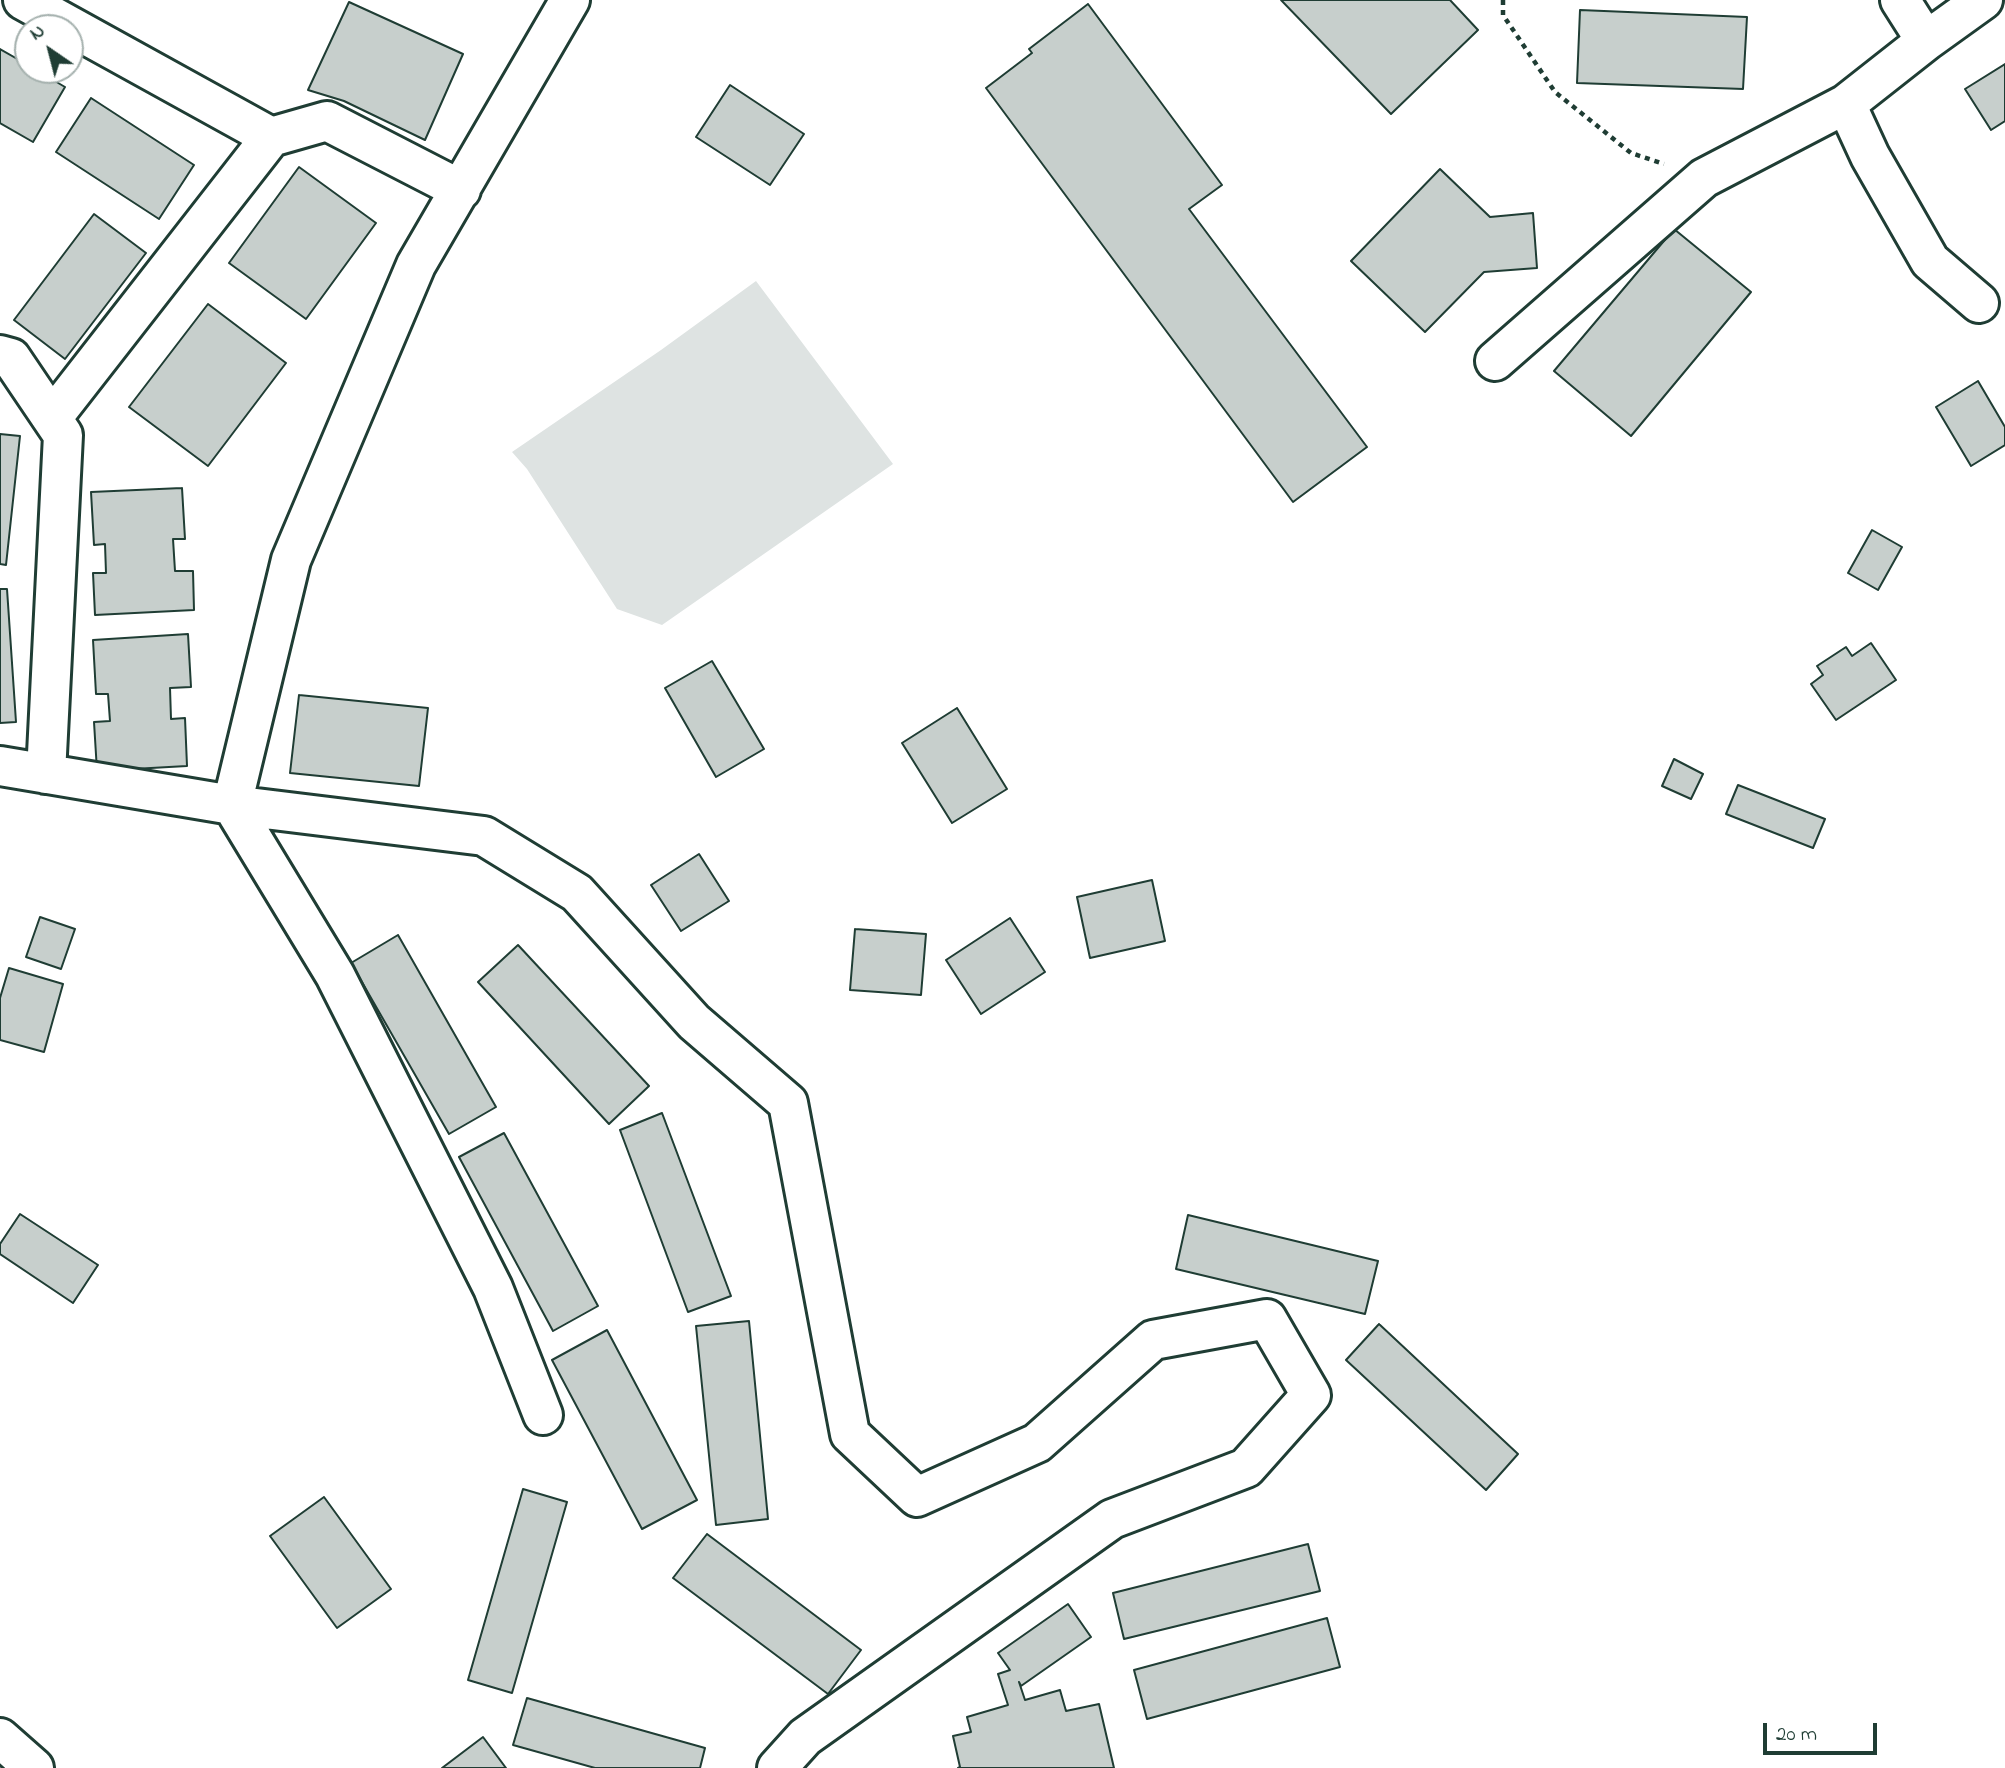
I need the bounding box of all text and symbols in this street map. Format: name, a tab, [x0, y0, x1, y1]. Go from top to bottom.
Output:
north arrow	[14, 14, 84, 84]
text: N	[25, 18, 51, 48]
scale bar	[1767, 1708, 1881, 1752]
text: 20 m	[1776, 1720, 1817, 1750]

